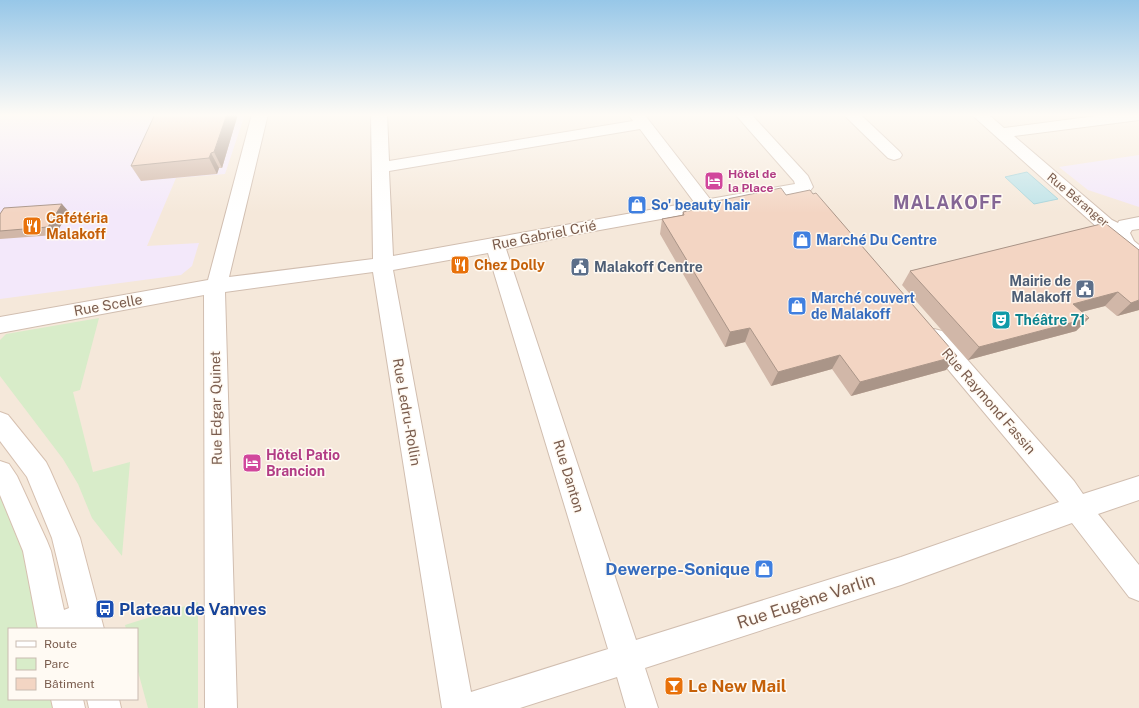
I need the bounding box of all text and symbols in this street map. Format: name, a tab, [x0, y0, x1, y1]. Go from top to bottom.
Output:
place label: Hôtel de la Place	[728, 167, 776, 195]
hotel icon: Hôtel de la Place	[703, 170, 725, 192]
street label: Rue Béranger	[1044, 170, 1112, 230]
district label: MALAKOFF	[893, 192, 1003, 213]
shop icon: So' beauty hair	[626, 194, 648, 216]
place label: So' beauty hair	[651, 197, 750, 213]
place label: Cafétéria Malakoff	[46, 210, 108, 242]
restaurant icon: Cafétéria Malakoff	[21, 215, 43, 237]
street label: Rue Gabriel Crié	[490, 217, 598, 253]
shop icon: Marché Du Centre	[791, 229, 813, 251]
place label: Marché Du Centre	[816, 232, 937, 248]
restaurant icon: Chez Dolly	[449, 254, 471, 276]
public building icon: Malakoff Centre	[569, 256, 591, 278]
place label: Chez Dolly	[474, 257, 545, 273]
place label: Malakoff Centre	[594, 259, 703, 275]
place label: Mairie de Malakoff	[1009, 273, 1071, 305]
public building icon: Mairie de Malakoff	[1074, 278, 1096, 300]
place label: Marché couvert de Malakoff	[811, 290, 915, 322]
street label: Rue Scelle	[72, 291, 144, 319]
shop icon: Marché couvert de Malakoff	[786, 295, 808, 317]
theatre icon: Théâtre 71	[990, 309, 1012, 331]
place label: Théâtre 71	[1015, 312, 1085, 328]
street label: Rue Raymond Fassin	[939, 345, 1039, 457]
street label: Rue Edgar Quinet	[207, 351, 225, 465]
street label: Rue Ledru-Rollin	[390, 357, 424, 467]
street label: Rue Danton	[550, 438, 588, 514]
place label: Hôtel Patio Brancion	[266, 447, 340, 479]
hotel icon: Hôtel Patio Brancion	[241, 452, 263, 474]
shop icon: Dewerpe-Sonique	[753, 558, 775, 580]
place label: Dewerpe-Sonique	[605, 559, 750, 579]
street label: Rue Eugène Varlin	[734, 569, 878, 633]
bus stop icon: Plateau de Vanves	[94, 598, 116, 620]
place label: Plateau de Vanves	[119, 599, 266, 619]
legend	[8, 628, 138, 700]
text: Route	[44, 637, 77, 651]
text: Parc	[44, 657, 69, 671]
bar icon: Le New Mail	[663, 675, 685, 697]
place label: Le New Mail	[688, 676, 786, 696]
text: Bâtiment	[44, 677, 95, 691]

